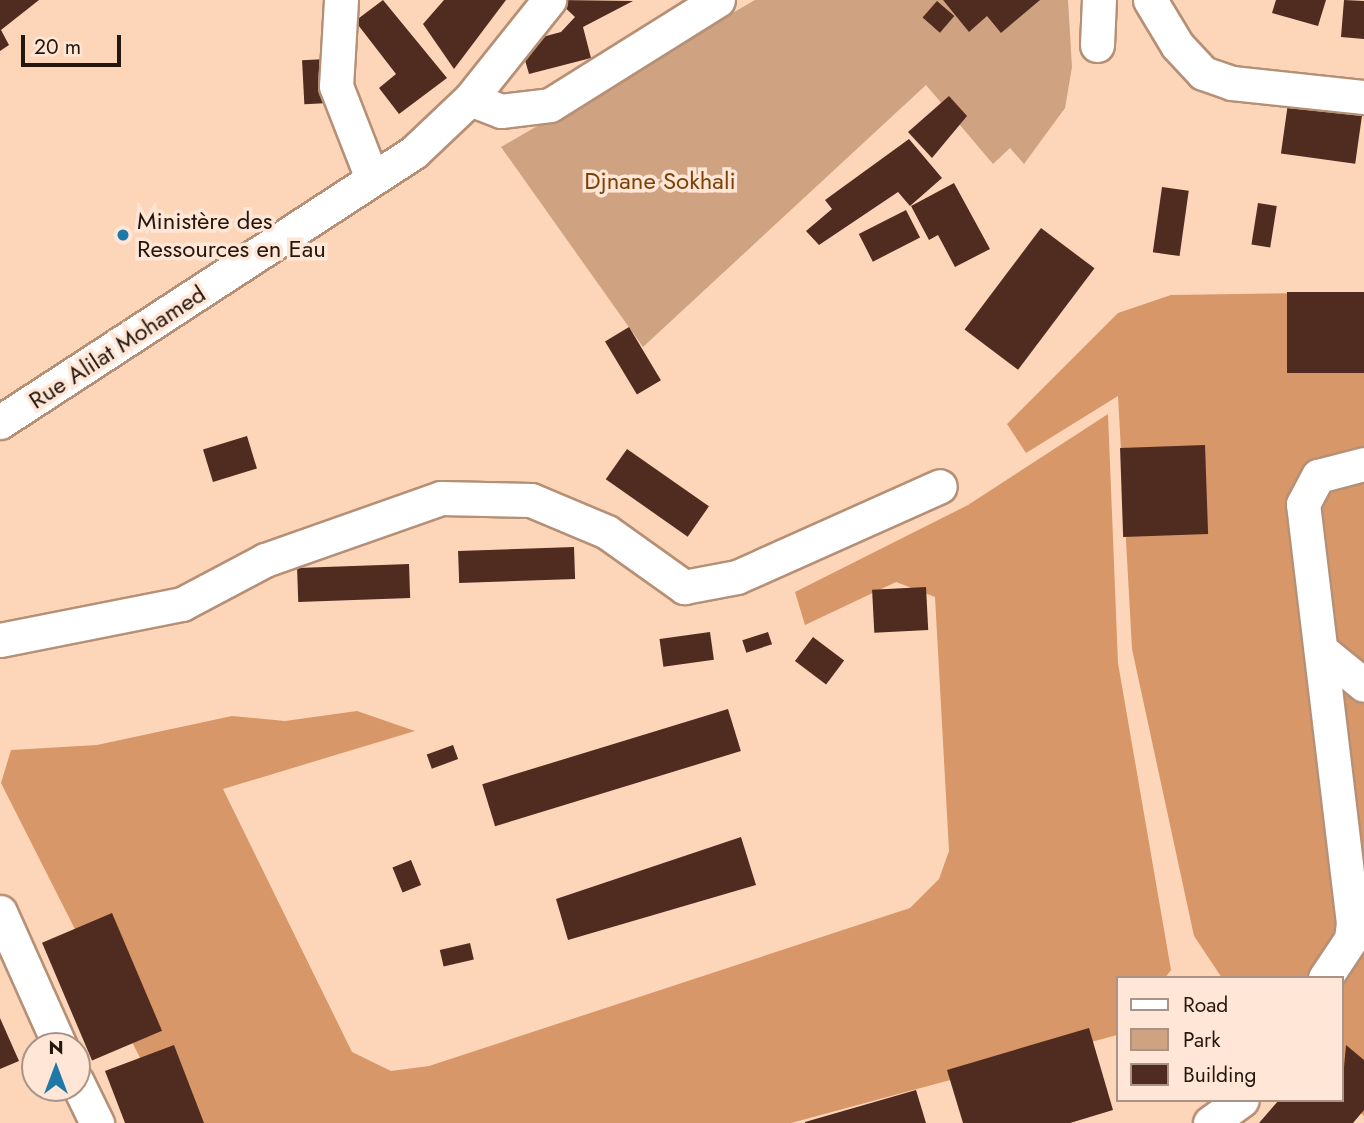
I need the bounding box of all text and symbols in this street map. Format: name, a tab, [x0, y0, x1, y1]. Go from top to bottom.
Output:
scale bar	[24, 21, 124, 65]
text: 20 m	[34, 32, 81, 62]
park label: Djnane Sokhali	[584, 167, 736, 195]
place label: Ministère des Ressources en Eau	[137, 207, 326, 263]
marker: Ministère des Ressources en Eau	[115, 227, 131, 243]
street label: Rue Alilat Mohamed	[23, 279, 211, 415]
legend	[1116, 976, 1343, 1102]
text: Road	[1183, 990, 1228, 1020]
text: Park	[1183, 1025, 1220, 1055]
north arrow	[21, 1032, 91, 1102]
text: N	[48, 1034, 64, 1061]
text: Building	[1183, 1060, 1256, 1090]

